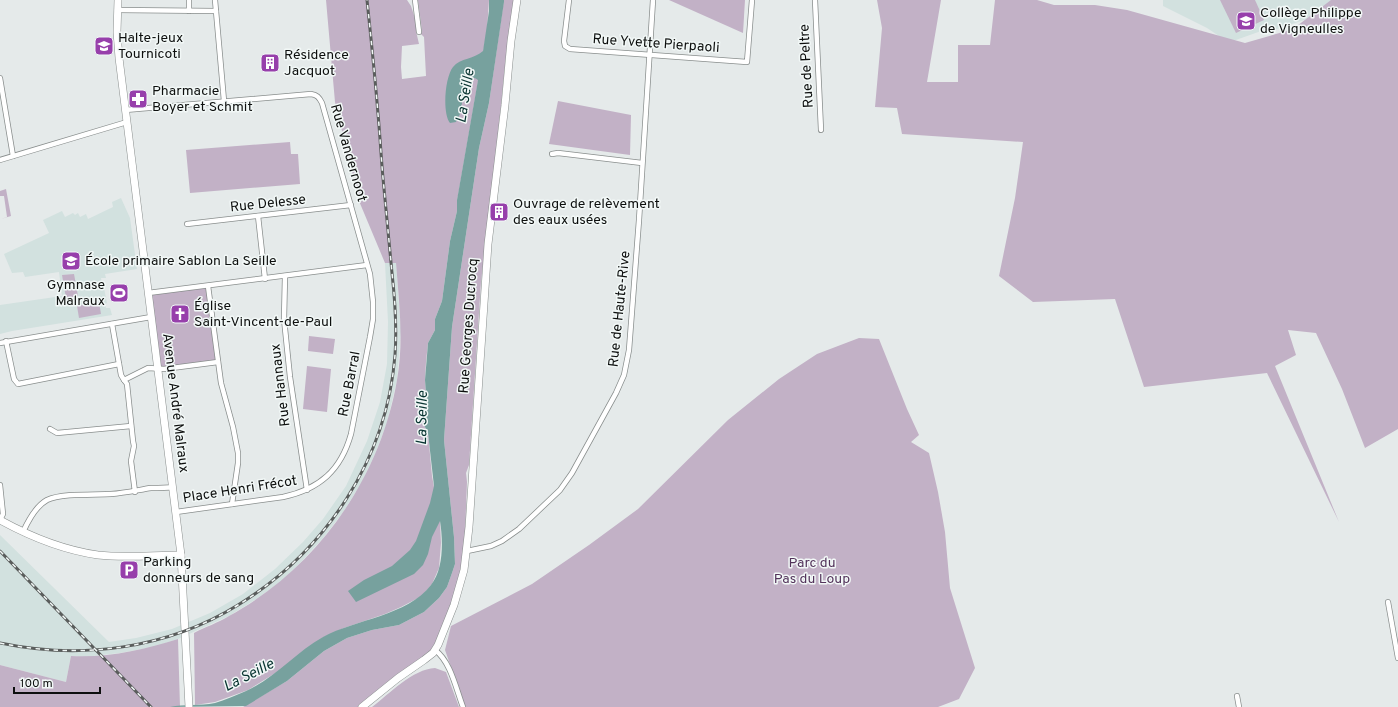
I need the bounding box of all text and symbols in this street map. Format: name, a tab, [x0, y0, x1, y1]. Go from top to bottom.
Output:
place label: Collège Philippe de Vigneulles	[1260, 5, 1361, 38]
school or university icon: Collège Philippe de Vigneulles	[1235, 10, 1257, 32]
street label: Rue de Peltre	[796, 24, 818, 108]
place label: Halte-jeux Tournicoti	[118, 30, 183, 63]
street label: Rue Yvette Pierpaoli	[592, 31, 720, 57]
school or university icon: Halte-jeux Tournicoti	[93, 35, 115, 57]
place label: Résidence Jacquot	[284, 47, 349, 80]
building icon: Résidence Jacquot	[259, 52, 281, 74]
water label: La Seille	[452, 67, 480, 124]
place label: Pharmacie Boyer et Schmit	[152, 83, 253, 116]
pharmacy icon: Pharmacie Boyer et Schmit	[127, 88, 149, 110]
street label: Rue Vandernoot	[326, 102, 370, 204]
street label: Rue Delesse	[229, 192, 307, 216]
place label: Ouvrage de relèvement des eaux usées	[513, 196, 660, 229]
building icon: Ouvrage de relèvement des eaux usées	[488, 201, 510, 223]
school or university icon: École primaire Sablon La Seille	[60, 250, 82, 272]
street label: Rue de Haute-Rive	[605, 250, 635, 368]
place label: École primaire Sablon La Seille	[85, 252, 277, 270]
street label: Rue Georges Ducrocq	[456, 258, 482, 394]
place label: Gymnase Malraux	[47, 277, 105, 310]
sports icon: Gymnase Malraux	[108, 282, 130, 304]
place label: Église Saint-Vincent-de-Paul	[194, 297, 333, 331]
church icon: Église Saint-Vincent-de-Paul	[169, 303, 191, 325]
street label: Avenue André Malraux	[158, 332, 192, 474]
street label: Rue Hannaux	[267, 343, 295, 427]
street label: Rue Barral	[335, 350, 365, 418]
water label: La Seille	[413, 390, 433, 445]
street label: Place Henri Frécot	[182, 473, 298, 507]
place label: Parking donneurs de sang	[143, 554, 254, 587]
park label: Parc du Pas du Loup	[774, 555, 850, 588]
parking icon: Parking donneurs de sang	[118, 559, 140, 581]
water label: La Seille	[220, 655, 278, 697]
scale bar	[14, 669, 100, 695]
text: 100 m	[20, 676, 53, 692]

